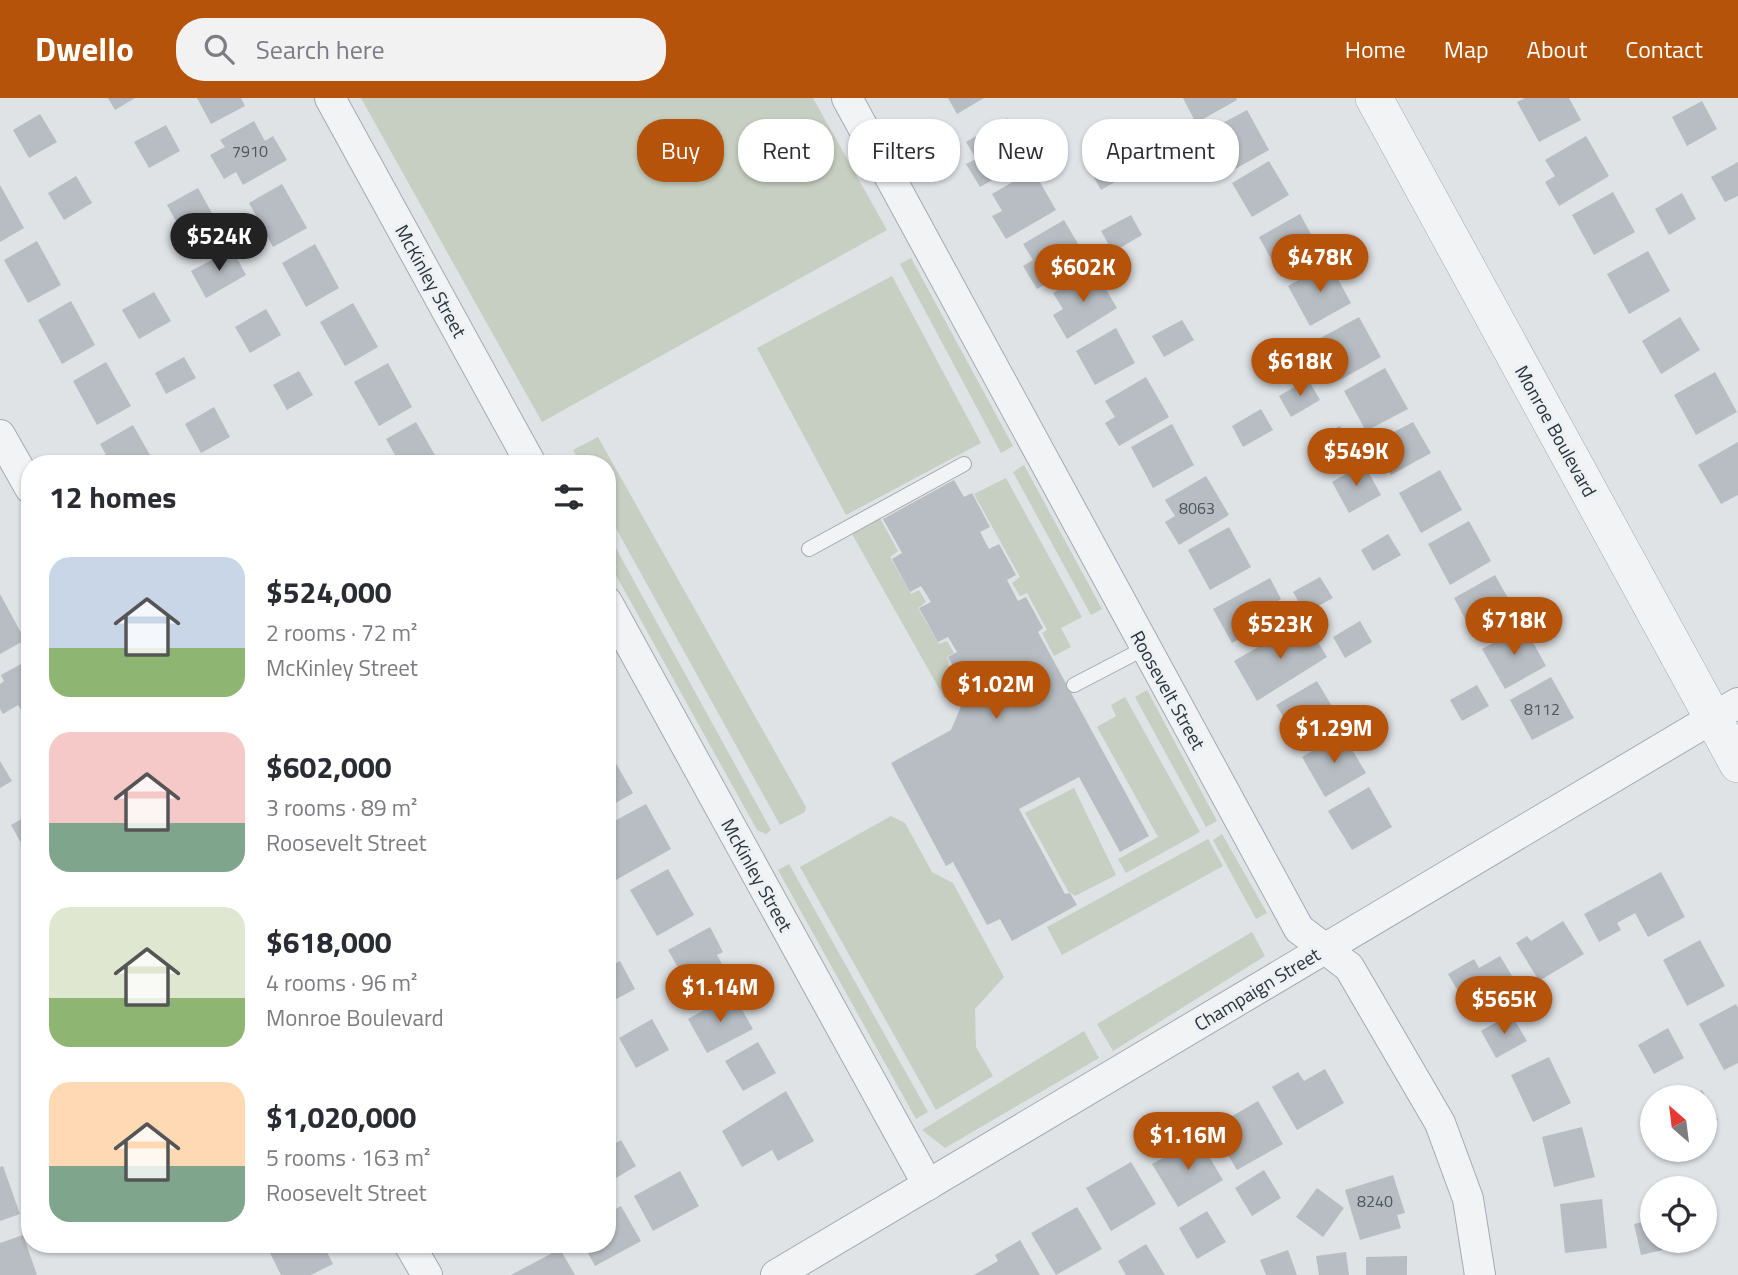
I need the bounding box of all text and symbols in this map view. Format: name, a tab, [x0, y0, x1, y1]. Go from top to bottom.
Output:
search box	[176, 18, 666, 81]
text: Dwello	[35, 24, 134, 74]
icon: search	[200, 30, 238, 68]
text: Search here	[256, 30, 385, 69]
text: Home	[1345, 31, 1406, 67]
text: Map	[1444, 31, 1489, 67]
text: About	[1527, 31, 1587, 67]
text: Contact	[1625, 31, 1703, 67]
chip: Buy	[637, 119, 724, 182]
chip: Rent	[738, 119, 834, 182]
chip: Filters	[848, 119, 960, 182]
chip: New	[974, 119, 1068, 182]
chip: Apartment	[1082, 119, 1239, 182]
house number: 7910	[232, 139, 268, 163]
pin: $524K	[170, 214, 268, 273]
text: $524K	[186, 218, 252, 253]
street label: McKinley Street	[388, 219, 475, 343]
pin: $478K	[1271, 234, 1369, 294]
text: $478K	[1287, 239, 1353, 274]
pin: $602K	[1034, 244, 1132, 304]
text: $602K	[1050, 249, 1116, 284]
pin: $618K	[1251, 338, 1349, 398]
text: $618K	[1267, 343, 1333, 378]
street label: Monroe Boulevard	[1508, 360, 1605, 502]
pin: $549K	[1307, 428, 1405, 488]
text: $549K	[1323, 433, 1389, 468]
text: 12 homes	[49, 474, 176, 520]
icon: filters	[550, 478, 588, 516]
house number: 8063	[1179, 496, 1215, 520]
text: $524,000	[266, 569, 392, 615]
icon: home	[105, 585, 189, 669]
pin: $718K	[1465, 598, 1563, 657]
pin: $523K	[1231, 602, 1329, 661]
text: $718K	[1481, 602, 1547, 637]
text: $523K	[1247, 606, 1313, 641]
text: 2 rooms · 72 m²	[266, 615, 417, 650]
street label: Roosevelt Street	[1124, 625, 1213, 755]
text: McKinley Street	[266, 650, 418, 685]
pin: $1.02M	[939, 662, 1053, 721]
text: $1.02M	[957, 666, 1035, 701]
house number: 8112	[1524, 697, 1560, 721]
pin: $1.29M	[1277, 706, 1391, 765]
text: $1.29M	[1295, 710, 1373, 745]
text: $602,000	[266, 744, 392, 790]
icon: home	[105, 760, 189, 844]
text: 3 rooms · 89 m²	[266, 790, 417, 825]
street label: McKinley Street	[714, 813, 801, 937]
text: Roosevelt Street	[266, 825, 427, 860]
text: $618,000	[266, 919, 392, 965]
icon: home	[105, 935, 189, 1019]
street label: Champaign Street	[1188, 939, 1326, 1038]
pin: $1.14M	[663, 964, 777, 1024]
text: 4 rooms · 96 m²	[266, 965, 417, 1000]
text: $1.14M	[681, 969, 759, 1004]
pin: $565K	[1455, 976, 1553, 1036]
text: $565K	[1471, 981, 1537, 1016]
text: Monroe Boulevard	[266, 1000, 444, 1035]
north arrow	[1640, 1085, 1717, 1162]
map controls	[1640, 1085, 1717, 1253]
text: $1,020,000	[266, 1094, 416, 1140]
icon: home	[105, 1110, 189, 1194]
pin: $1.16M	[1131, 1112, 1245, 1172]
text: $1.16M	[1149, 1117, 1227, 1152]
text: 5 rooms · 163 m²	[266, 1140, 430, 1175]
text: Roosevelt Street	[266, 1175, 427, 1210]
button: locate	[1640, 1176, 1717, 1253]
house number: 8240	[1357, 1189, 1393, 1213]

